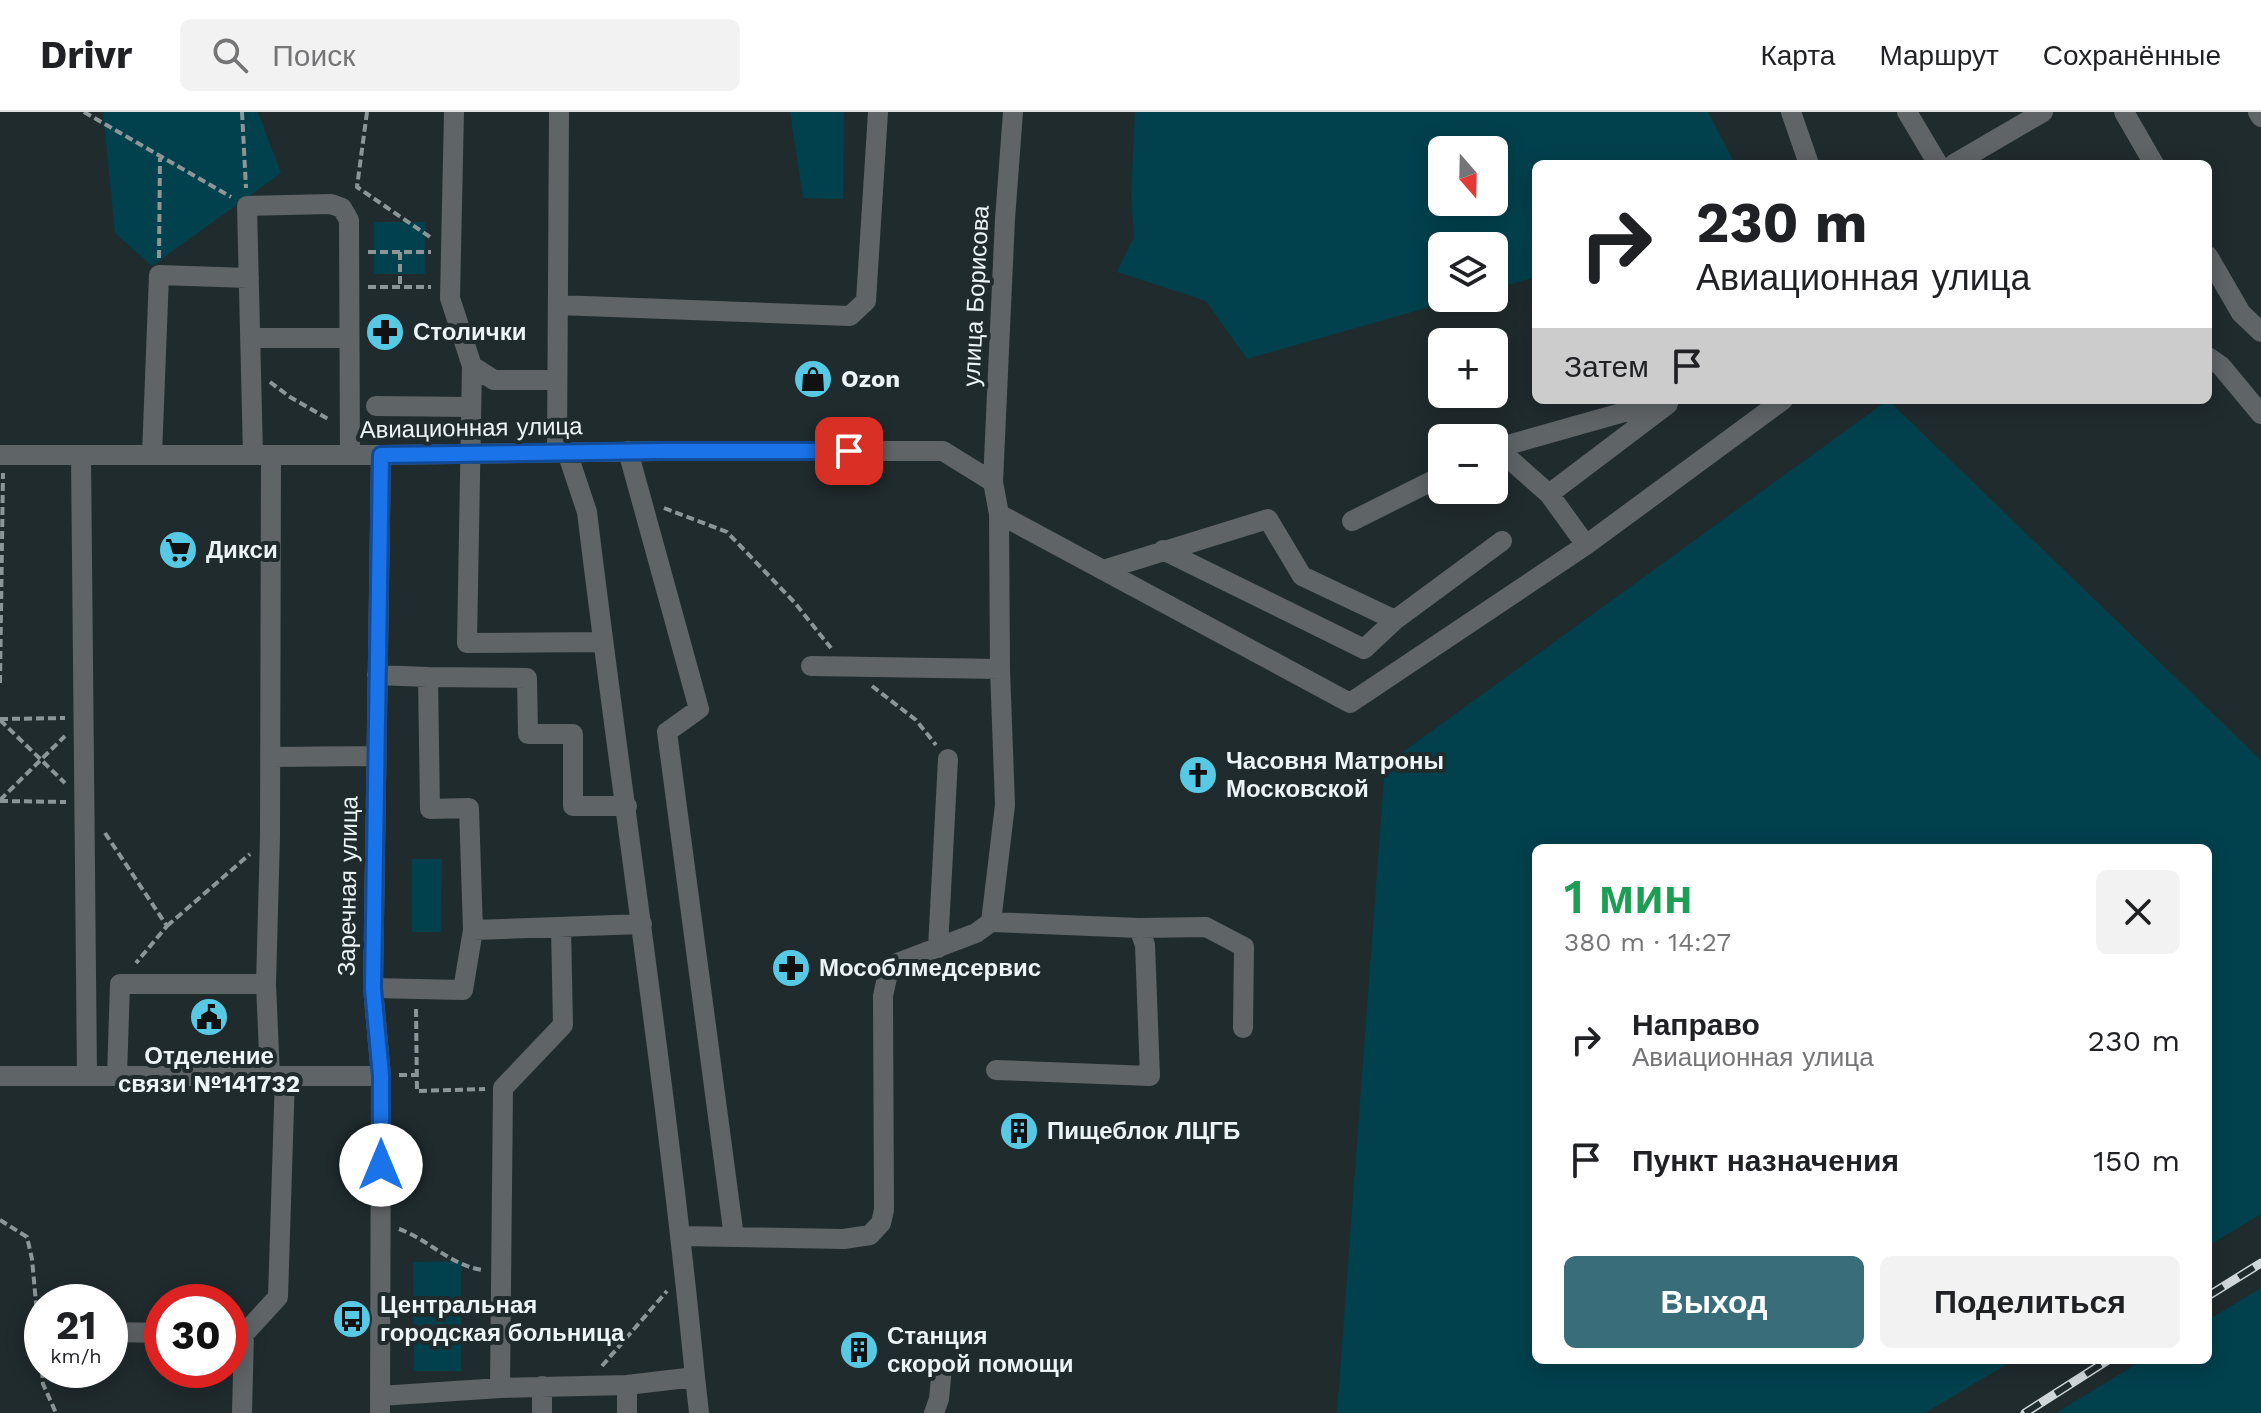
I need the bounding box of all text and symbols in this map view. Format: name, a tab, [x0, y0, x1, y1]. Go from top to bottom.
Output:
search box	[180, 19, 740, 91]
text: Drivr	[40, 33, 132, 77]
icon: search	[208, 33, 252, 77]
text: Поиск	[272, 38, 355, 73]
text: Карта	[1760, 39, 1835, 72]
text: Маршрут	[1879, 39, 1999, 72]
text: Сохранённые	[2043, 39, 2221, 72]
north arrow	[1428, 136, 1508, 216]
map controls	[1428, 136, 1508, 504]
text: 230 m	[1696, 190, 1867, 256]
icon: right	[1564, 192, 1668, 296]
street label: улица Борисова	[957, 204, 995, 387]
button: layers	[1428, 232, 1508, 312]
text: Авиационная улица	[1696, 257, 2031, 299]
pharmacy icon: Столички	[364, 311, 406, 353]
place label: Столички	[413, 318, 527, 346]
button: +	[1428, 328, 1508, 408]
icon: arrive	[1665, 344, 1709, 388]
text: Затем	[1564, 349, 1649, 384]
shop icon: Ozon	[792, 358, 834, 400]
place label: Ozon	[841, 365, 900, 393]
street label: Авиационная улица	[359, 412, 583, 444]
pin	[815, 417, 883, 485]
button: −	[1428, 424, 1508, 504]
icon: arrive	[827, 429, 871, 473]
supermarket icon: Дикси	[157, 529, 199, 571]
place label: Дикси	[206, 536, 278, 564]
place label: Часовня Матроны Московской	[1226, 747, 1444, 803]
church icon: Часовня Матроны Московской	[1177, 754, 1219, 796]
street label: Заречная улица	[332, 795, 364, 976]
text: 1 мин	[1564, 868, 1693, 925]
button: close	[2096, 870, 2180, 954]
text: 380 m · 14:27	[1564, 927, 1731, 957]
pharmacy icon: Мособлмедсервис	[770, 947, 812, 989]
place label: Мособлмедсервис	[819, 954, 1041, 982]
public building icon: Отделение связи №141732	[188, 996, 230, 1038]
text: Направо	[1632, 1007, 1760, 1042]
icon: right	[1564, 1018, 1608, 1062]
text: 230 m	[2088, 1023, 2180, 1058]
place label: Отделение связи №141732	[118, 1042, 300, 1098]
text: Авиационная улица	[1632, 1042, 1874, 1072]
building icon: Пищеблок ЛЦГБ	[998, 1110, 1040, 1152]
place label: Пищеблок ЛЦГБ	[1047, 1117, 1240, 1145]
position arrow	[339, 1123, 423, 1207]
icon: arrive	[1564, 1138, 1608, 1182]
text: Пункт назначения	[1632, 1143, 1899, 1178]
text: 150 m	[2093, 1143, 2180, 1178]
button: Выход	[1564, 1256, 1864, 1348]
button: Поделиться	[1880, 1256, 2180, 1348]
speed limit sign: 30	[144, 1284, 248, 1388]
place label: Центральная городская больница	[380, 1291, 625, 1347]
bus stop icon: Центральная городская больница	[331, 1298, 373, 1340]
text: 21	[55, 1302, 97, 1349]
place label: Станция скорой помощи	[887, 1322, 1074, 1378]
building icon: Станция скорой помощи	[838, 1329, 880, 1371]
text: km/h	[50, 1344, 102, 1368]

